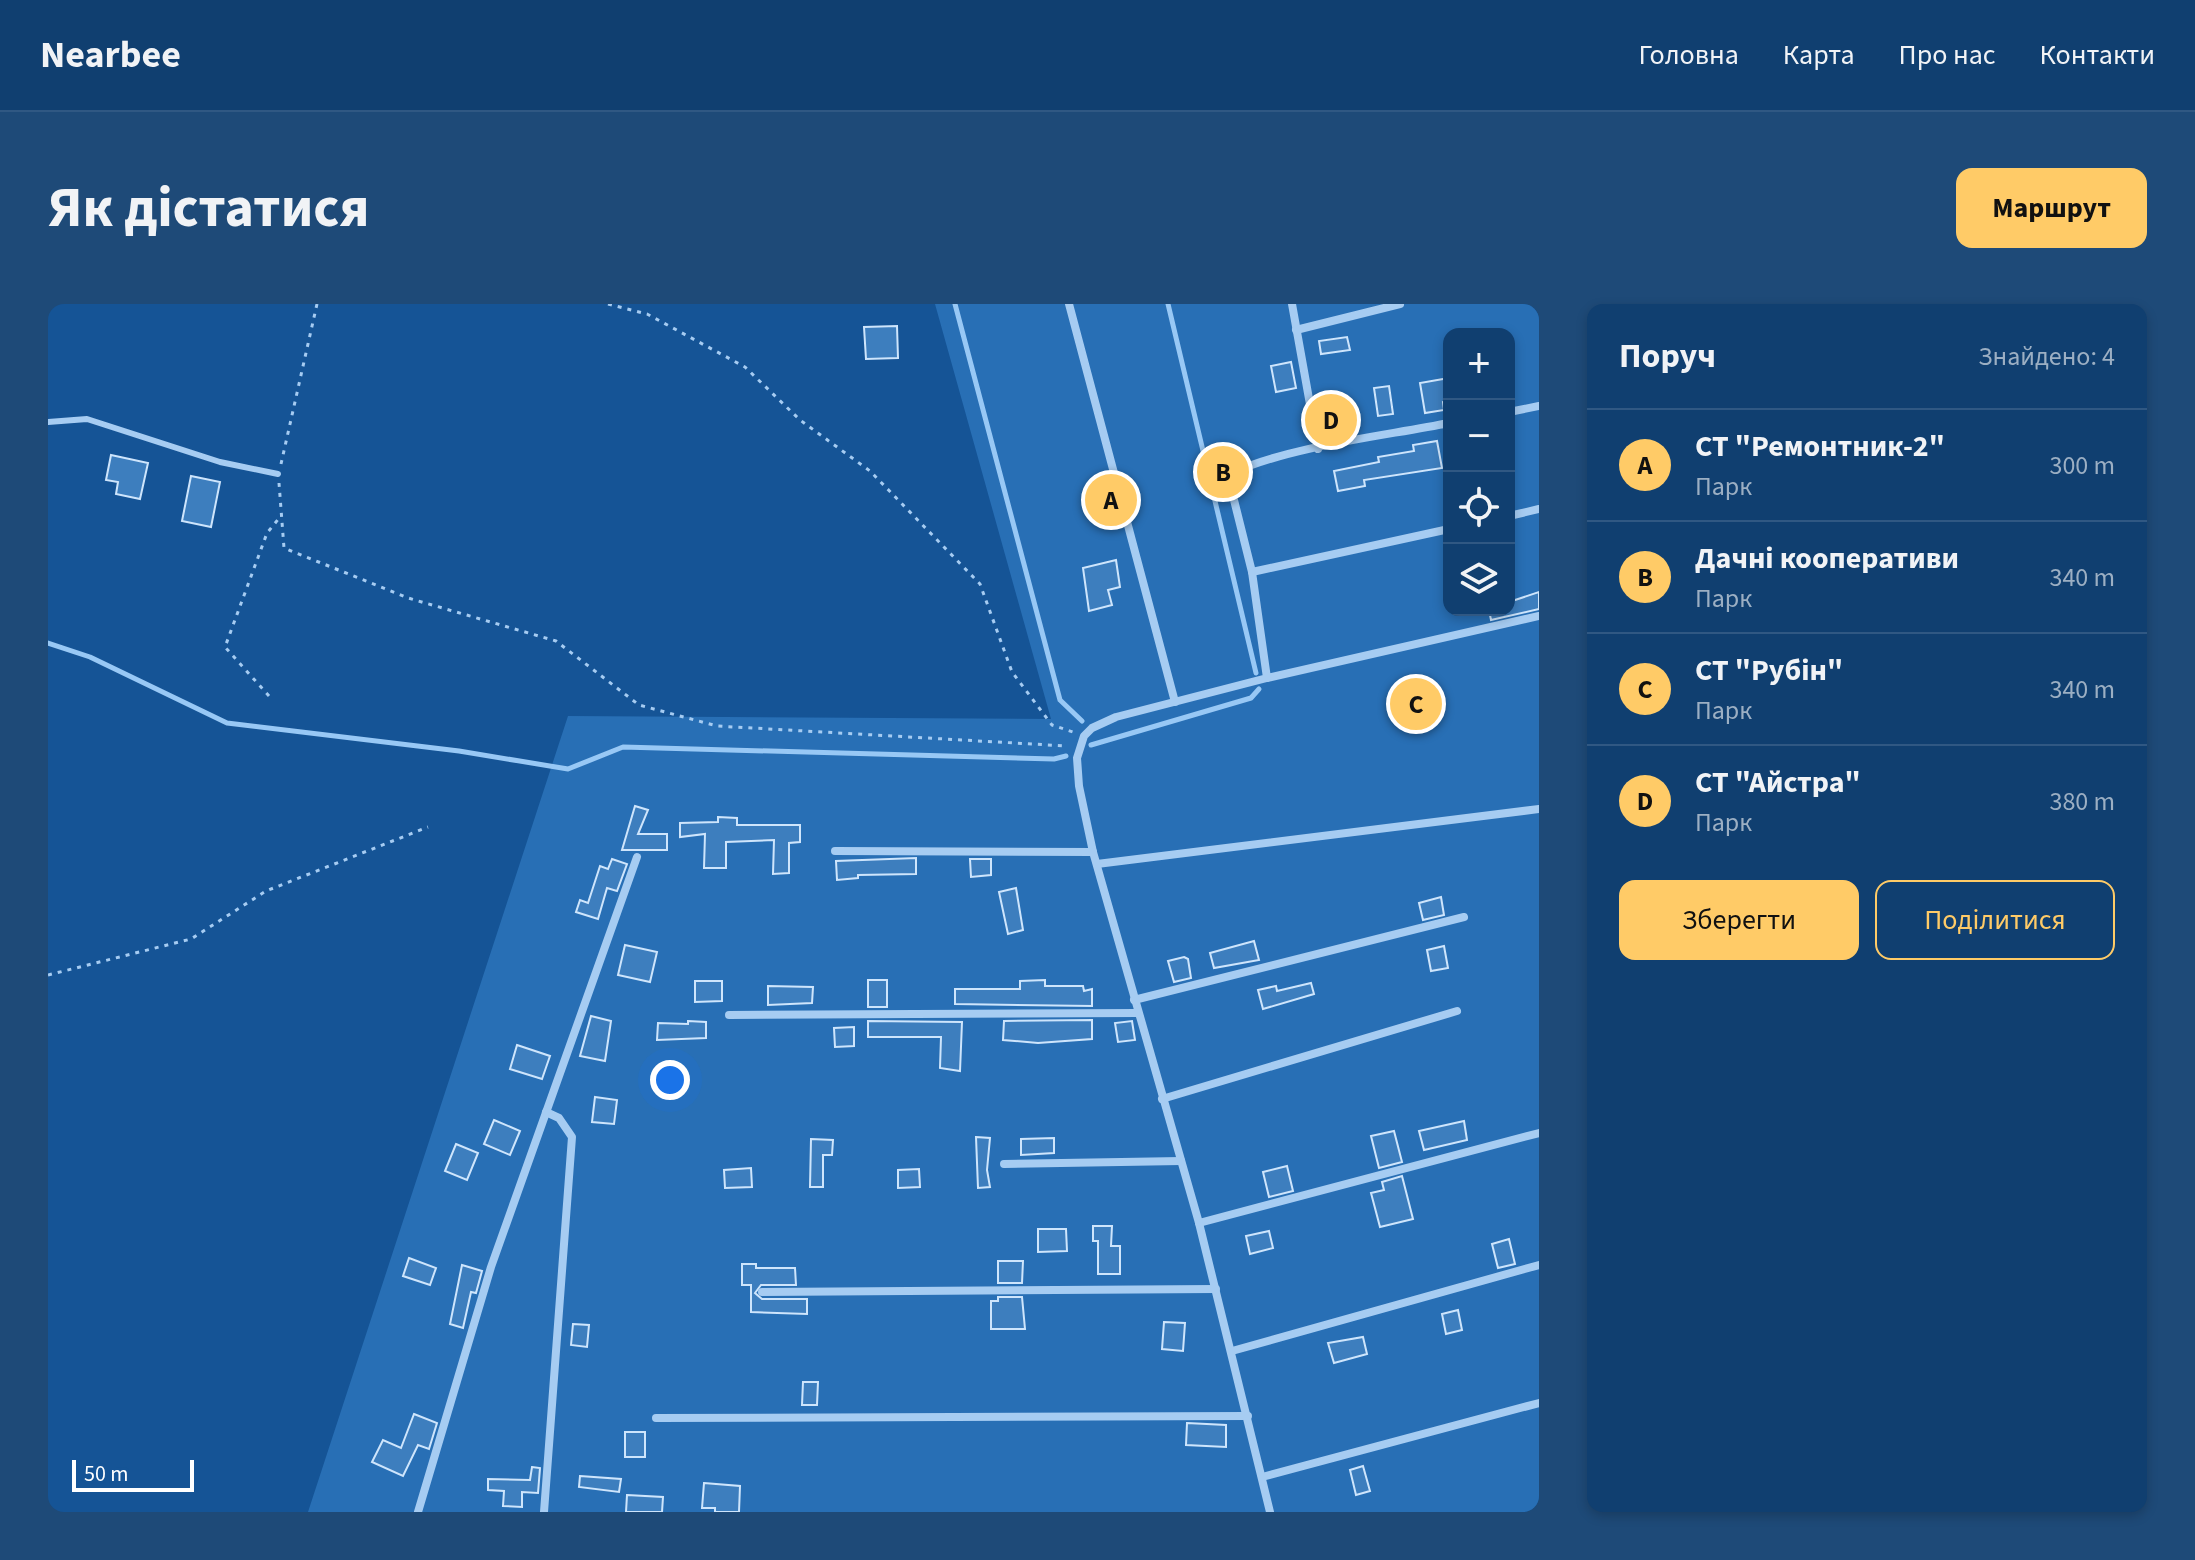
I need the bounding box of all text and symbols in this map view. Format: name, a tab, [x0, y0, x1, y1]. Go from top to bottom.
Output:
text: Nearbee	[40, 28, 181, 82]
text: Головна	[1639, 35, 1739, 75]
text: Карта	[1783, 35, 1855, 75]
text: Про нас	[1899, 35, 1996, 75]
text: Контакти	[2040, 35, 2155, 75]
button: Маршрут	[1956, 168, 2147, 248]
text: Як дістатися	[48, 169, 369, 248]
map controls	[1443, 328, 1515, 616]
button: +	[1443, 328, 1515, 400]
text: Поруч	[1619, 332, 1716, 381]
text: Знайдено: 4	[1978, 338, 2115, 375]
pin: D	[1305, 390, 1357, 450]
button: −	[1443, 400, 1515, 472]
text: СТ "Ремонтник-2"	[1695, 425, 1945, 468]
pin: B	[1197, 442, 1249, 502]
text: A	[1638, 447, 1652, 484]
text: 300 m	[2049, 447, 2115, 484]
text: Парк	[1695, 468, 1752, 505]
pin: A	[1085, 470, 1137, 530]
button: locate	[1443, 472, 1515, 544]
text: Дачні кооперативи	[1695, 537, 1959, 580]
button: layers	[1443, 544, 1515, 616]
text: B	[1637, 559, 1653, 596]
text: 340 m	[2049, 559, 2115, 596]
text: Парк	[1695, 580, 1752, 617]
text: СТ "Рубін"	[1695, 649, 1843, 692]
text: C	[1637, 671, 1653, 708]
text: 340 m	[2049, 671, 2115, 708]
pin: C	[1390, 674, 1442, 734]
text: Парк	[1695, 692, 1752, 729]
text: СТ "Айстра"	[1695, 761, 1861, 804]
text: D	[1637, 783, 1653, 820]
text: 380 m	[2049, 783, 2115, 820]
text: Парк	[1695, 804, 1752, 841]
button: Зберегти	[1619, 880, 1859, 960]
button: Поділитися	[1875, 880, 2115, 960]
your location	[650, 1060, 690, 1100]
scale bar	[72, 1456, 194, 1492]
text: 50 m	[84, 1458, 129, 1490]

